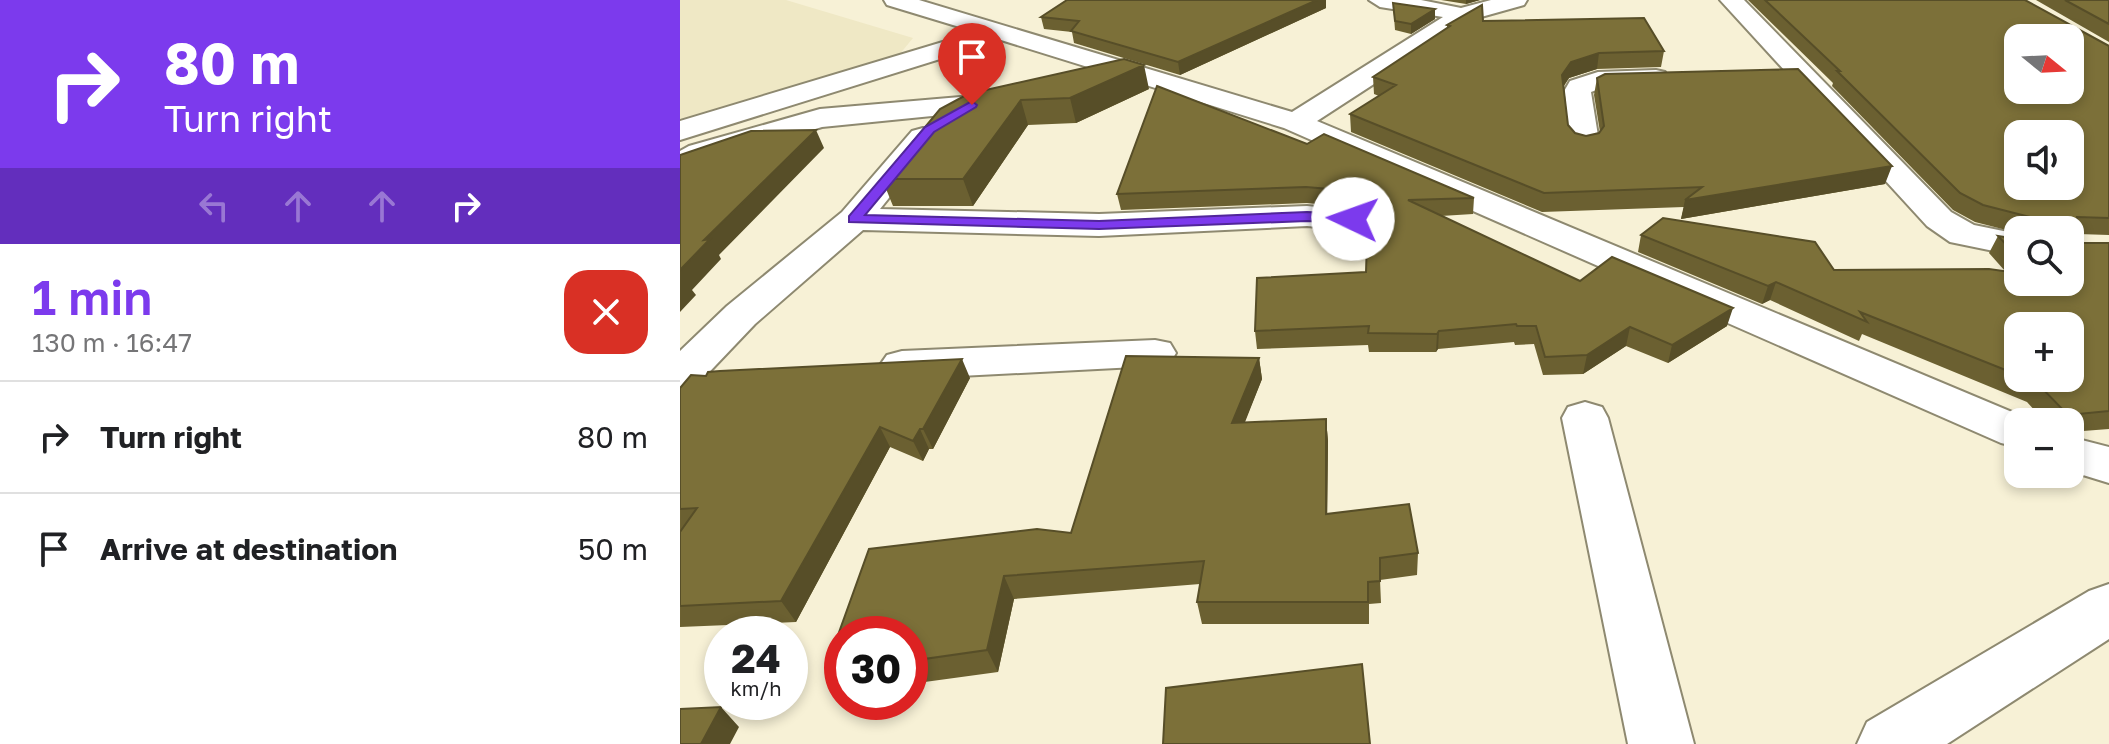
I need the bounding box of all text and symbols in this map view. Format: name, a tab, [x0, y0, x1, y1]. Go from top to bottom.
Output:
pin	[938, 23, 1006, 105]
north arrow	[2004, 24, 2084, 104]
map controls	[2004, 24, 2084, 488]
text: 80 m	[164, 29, 299, 96]
icon: right	[32, 32, 136, 136]
icon: arrive	[950, 35, 994, 79]
text: Turn right	[164, 97, 332, 140]
button: sound	[2004, 120, 2084, 200]
position arrow	[1311, 177, 1395, 261]
icon: left	[192, 184, 236, 228]
icon: ahead	[276, 184, 320, 228]
icon: ahead	[360, 184, 404, 228]
icon: right	[444, 184, 488, 228]
button: search	[2004, 216, 2084, 296]
text: 1 min	[32, 268, 152, 326]
button: close	[564, 270, 648, 354]
button: +	[2004, 312, 2084, 392]
text: 130 m · 16:47	[32, 327, 192, 358]
button: −	[2004, 408, 2084, 488]
icon: right	[32, 415, 76, 459]
text: Turn right	[100, 419, 242, 455]
text: 80 m	[577, 419, 648, 455]
icon: arrive	[32, 527, 76, 571]
text: Arrive at destination	[100, 531, 397, 567]
text: 50 m	[578, 531, 648, 567]
speed limit sign: 30	[824, 616, 928, 720]
text: 24	[731, 634, 781, 682]
text: km/h	[731, 676, 781, 700]

